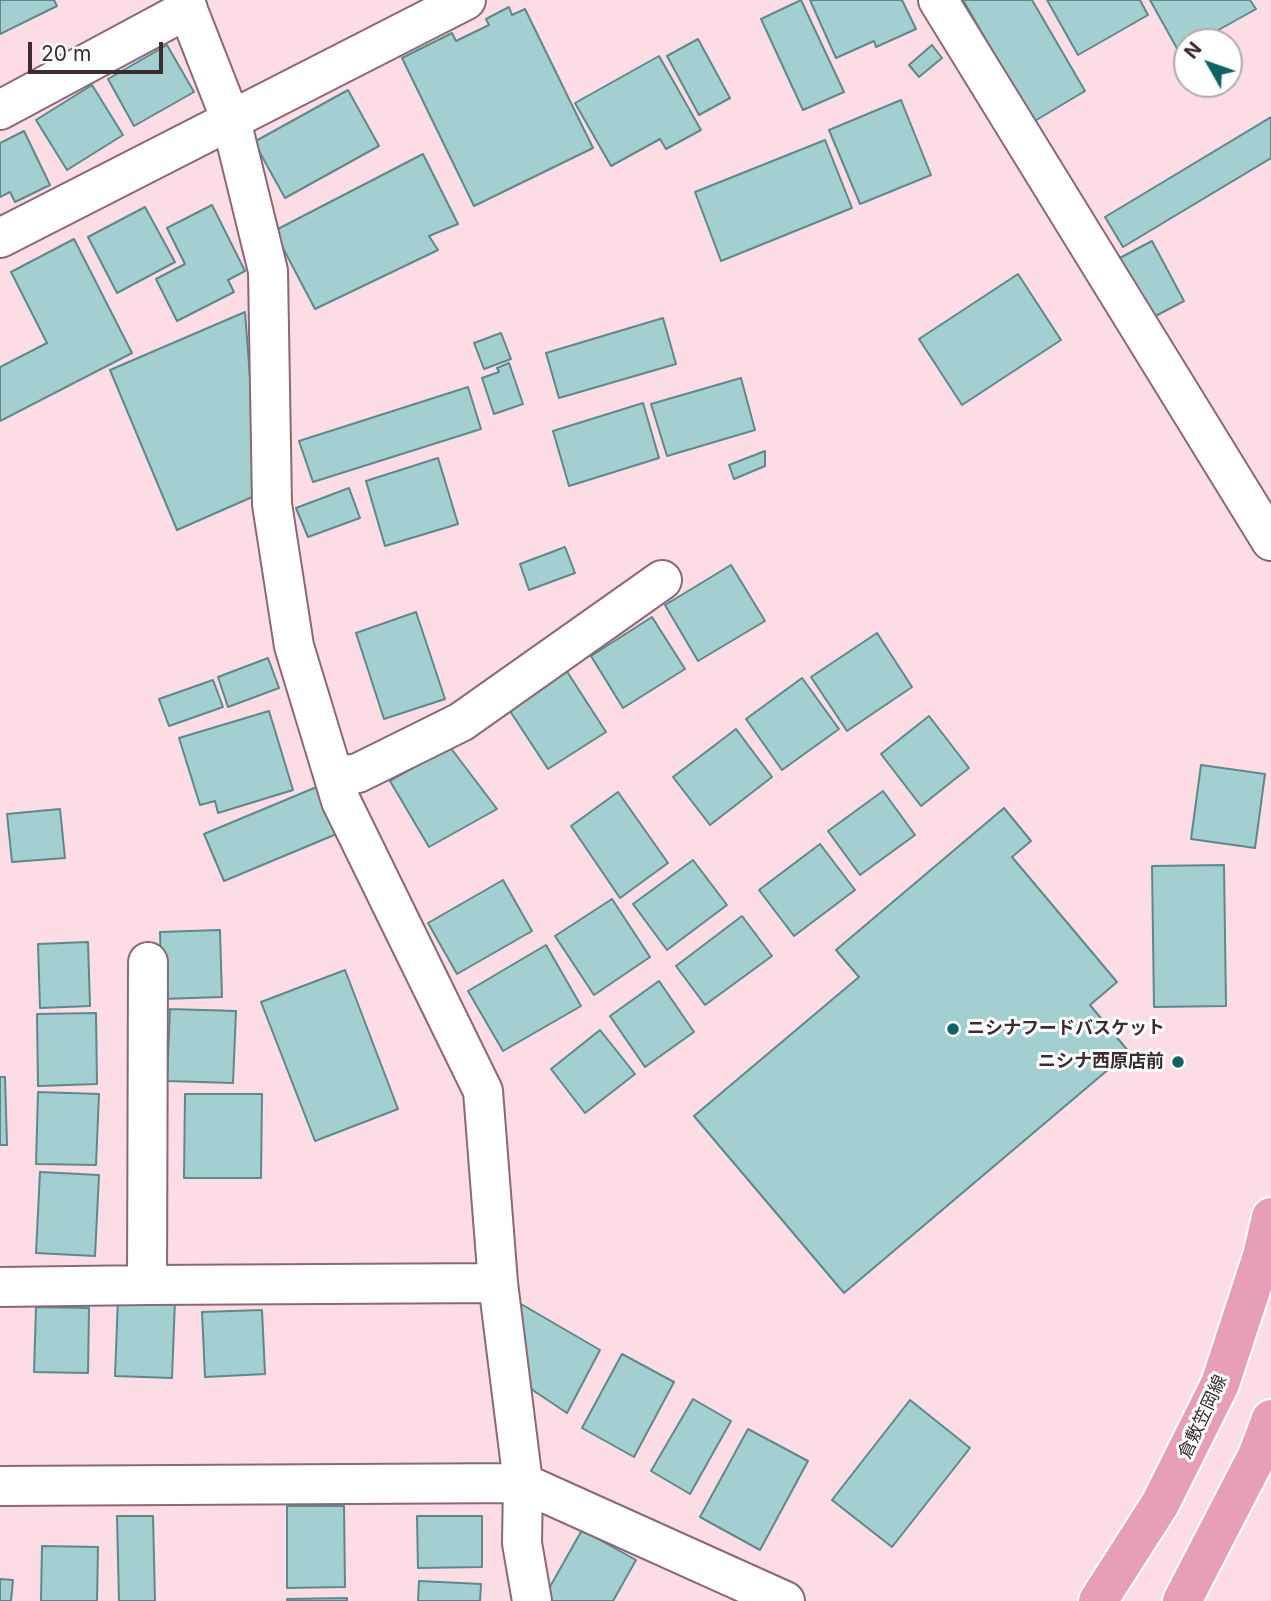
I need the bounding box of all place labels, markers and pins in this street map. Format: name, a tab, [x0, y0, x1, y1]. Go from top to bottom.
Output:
place label: ニシナフードバスケット	[967, 1018, 1165, 1040]
marker: ニシナフードバスケット	[945, 1021, 961, 1037]
place label: ニシナ西原店前	[1038, 1051, 1164, 1073]
marker: ニシナ西原店前	[1170, 1054, 1186, 1070]

